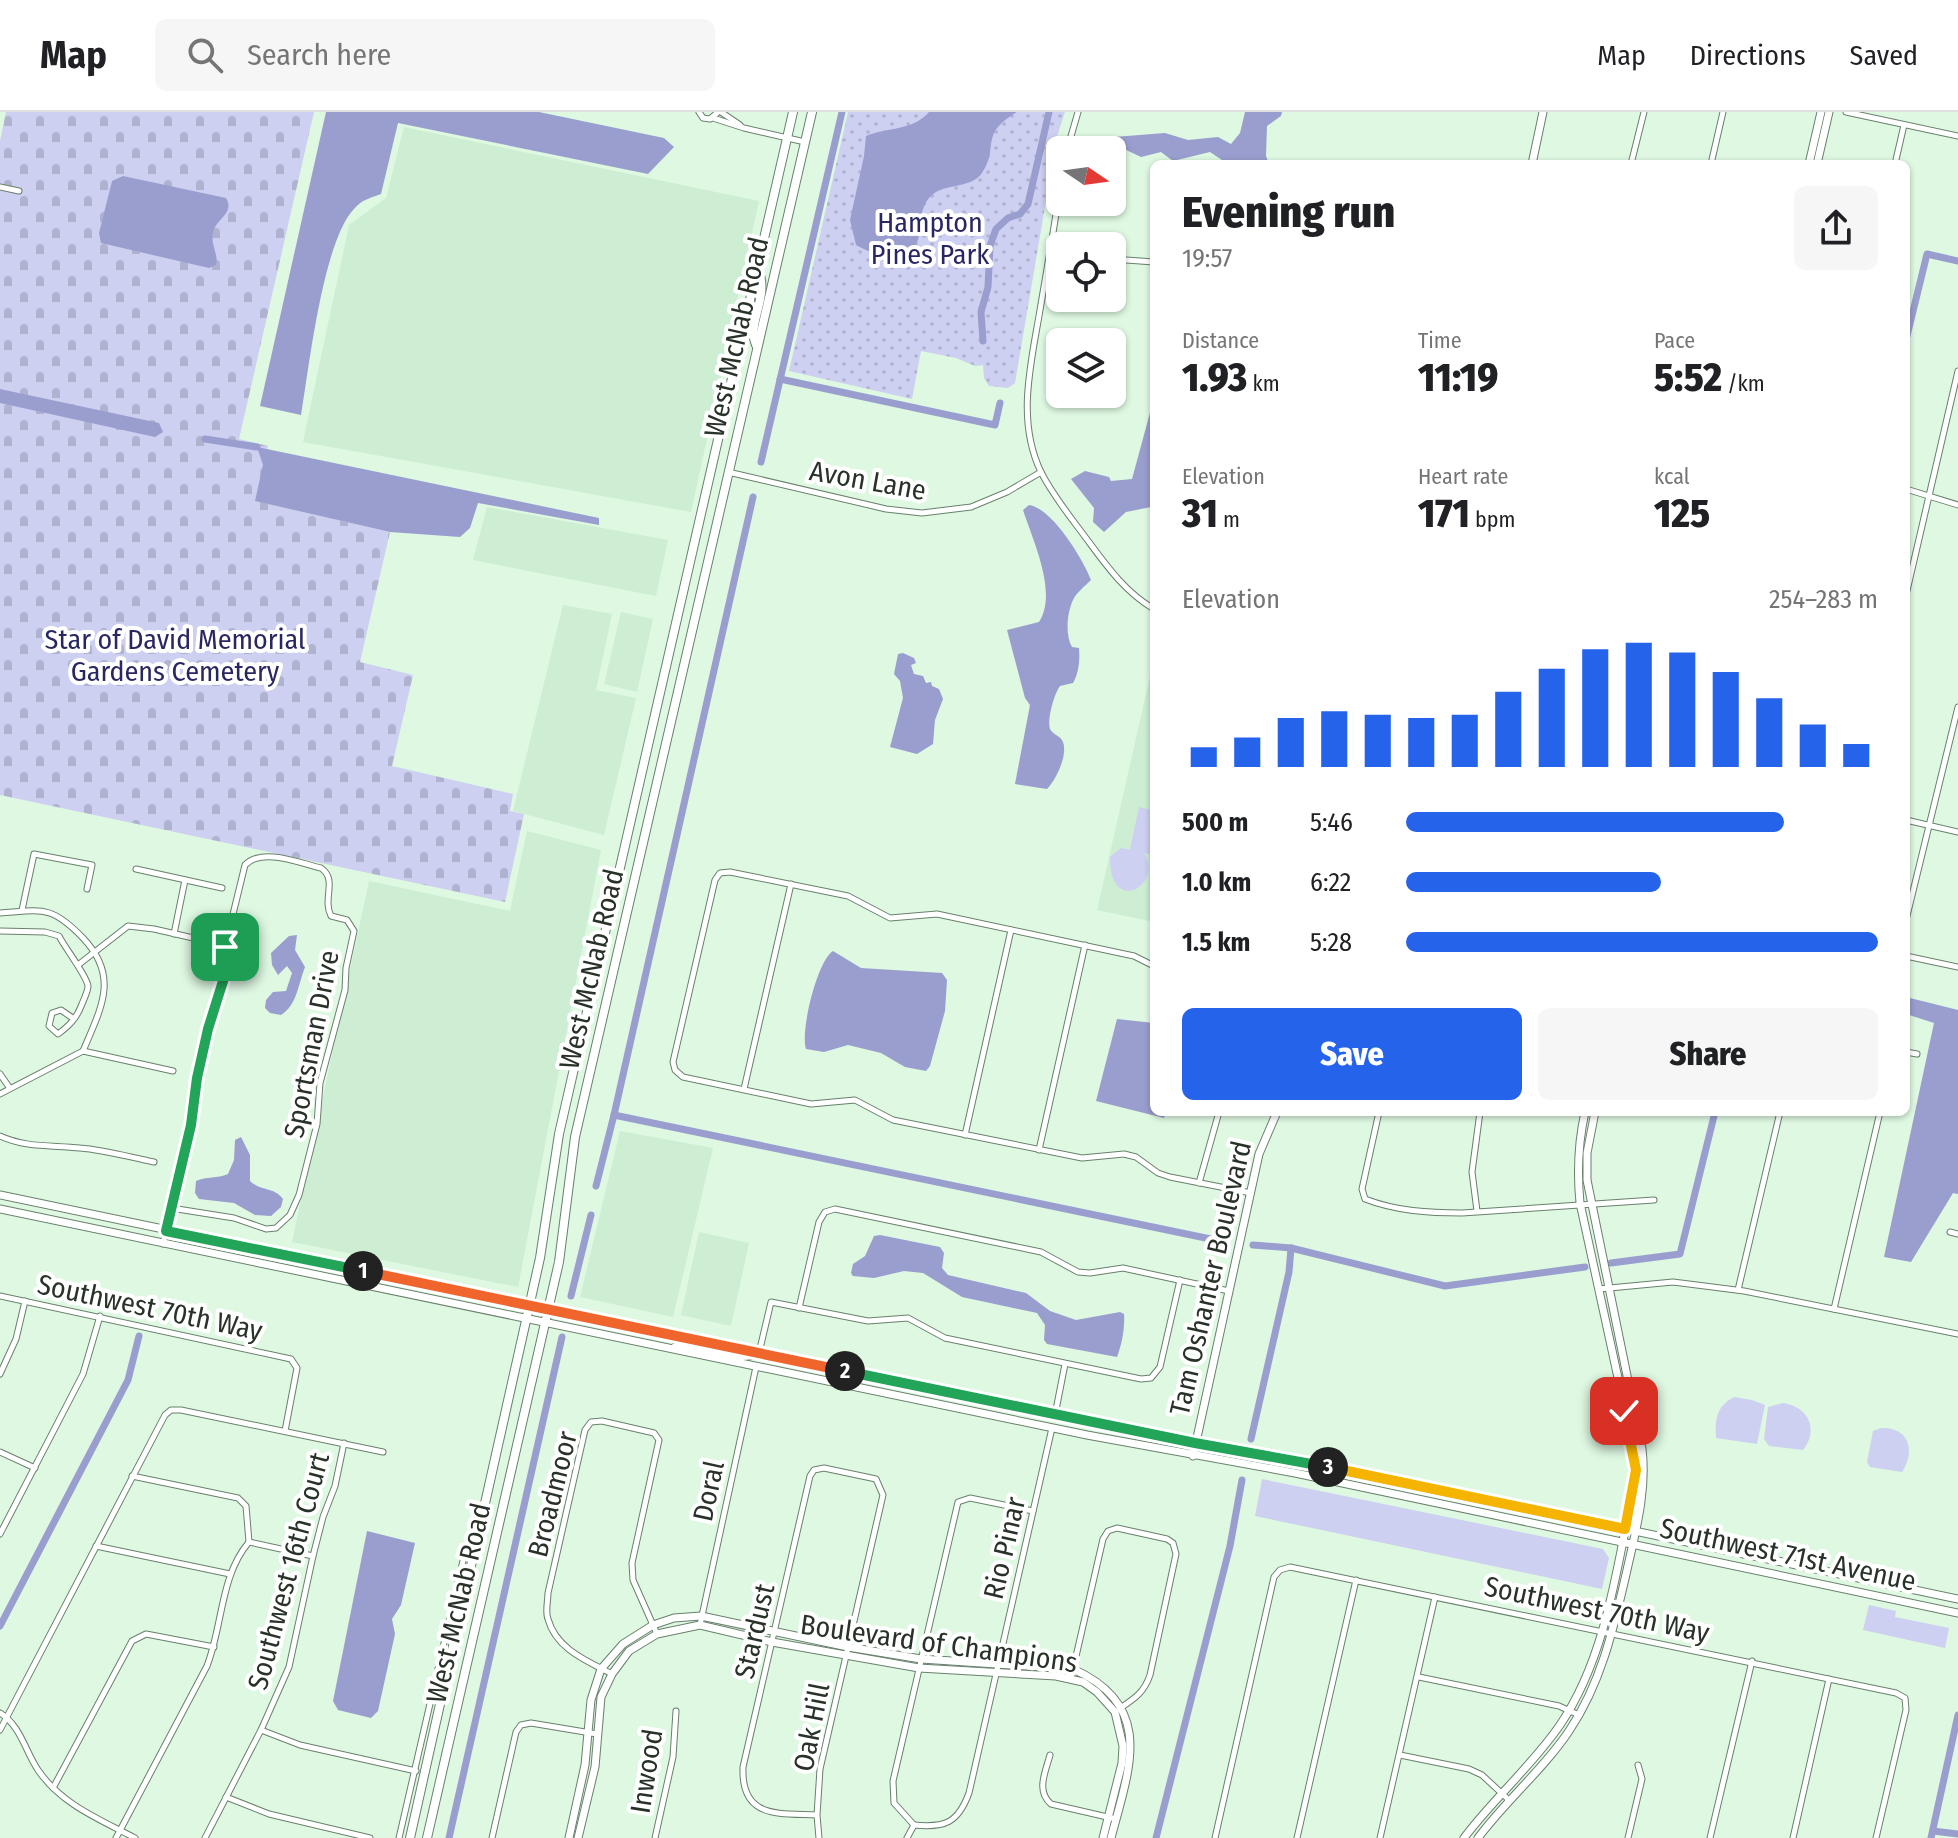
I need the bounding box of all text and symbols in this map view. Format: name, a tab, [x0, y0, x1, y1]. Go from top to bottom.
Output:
search box	[155, 19, 715, 91]
text: Map	[40, 32, 107, 78]
icon: search	[183, 33, 227, 77]
text: Search here	[247, 37, 391, 73]
text: Map	[1597, 39, 1646, 72]
text: Directions	[1690, 39, 1806, 72]
text: Saved	[1850, 39, 1918, 72]
north arrow	[1046, 136, 1126, 216]
map controls	[1046, 136, 1126, 408]
text: Evening run	[1182, 186, 1395, 239]
button: share	[1794, 186, 1878, 270]
park label: Hampton Pines Park	[871, 206, 990, 271]
button: locate	[1046, 232, 1126, 312]
street label: West McNab Road	[697, 234, 776, 440]
text: 19:57	[1182, 243, 1232, 274]
text: Distance	[1182, 327, 1259, 354]
text: Time	[1418, 327, 1462, 354]
text: Pace	[1654, 327, 1695, 354]
button: layers	[1046, 328, 1126, 408]
text: 1.93	[1182, 354, 1247, 402]
text: 11:19	[1418, 354, 1498, 402]
text: 5:52	[1654, 354, 1722, 402]
text: km	[1247, 370, 1280, 397]
text: /km	[1722, 370, 1765, 397]
street label: Avon Lane	[807, 454, 929, 507]
text: Elevation	[1182, 463, 1265, 490]
text: Heart rate	[1418, 463, 1508, 490]
text: kcal	[1654, 463, 1690, 490]
text: 31	[1182, 490, 1218, 538]
text: 171	[1418, 490, 1470, 538]
text: 125	[1654, 490, 1710, 538]
text: m	[1218, 506, 1240, 533]
text: bpm	[1470, 506, 1515, 533]
text: Elevation	[1182, 584, 1280, 615]
text: 254–283 m	[1769, 584, 1878, 615]
park label: Star of David Memorial Gardens Cemetery	[45, 623, 305, 688]
text: 500 m	[1182, 807, 1248, 838]
text: 5:46	[1310, 807, 1353, 838]
street label: West McNab Road	[552, 866, 631, 1072]
text: 1.0 km	[1182, 867, 1251, 898]
text: 6:22	[1310, 867, 1351, 898]
pin	[191, 913, 259, 981]
icon: arrive	[203, 925, 247, 969]
text: 1.5 km	[1182, 927, 1250, 958]
text: 5:28	[1310, 927, 1352, 958]
street label: Sportsman Drive	[277, 948, 346, 1141]
button: Save	[1182, 1008, 1522, 1100]
button: Share	[1538, 1008, 1878, 1100]
street label: Tam Oshanter Boulevard	[1163, 1138, 1258, 1419]
pin: 1	[343, 1251, 383, 1291]
text: 1	[358, 1257, 368, 1284]
street label: Southwest 70th Way	[34, 1268, 266, 1348]
pin: 2	[825, 1351, 865, 1391]
text: 2	[840, 1357, 850, 1384]
pin	[1590, 1377, 1658, 1445]
icon: check	[1602, 1389, 1646, 1433]
street label: Broadmoor	[521, 1428, 584, 1560]
pin: 3	[1308, 1447, 1348, 1487]
street label: Southwest 16th Court	[241, 1448, 336, 1693]
text: 3	[1323, 1453, 1333, 1480]
street label: Doral	[686, 1458, 731, 1524]
street label: Rio Pinar	[977, 1494, 1032, 1602]
street label: West McNab Road	[419, 1500, 498, 1706]
street label: Southwest 71st Avenue	[1657, 1511, 1919, 1598]
street label: Southwest 70th Way	[1481, 1570, 1713, 1650]
street label: Stardust	[728, 1580, 782, 1682]
street label: Boulevard of Champions	[798, 1608, 1079, 1679]
street label: Oak Hill	[787, 1680, 836, 1774]
street label: Inwood	[624, 1727, 669, 1816]

